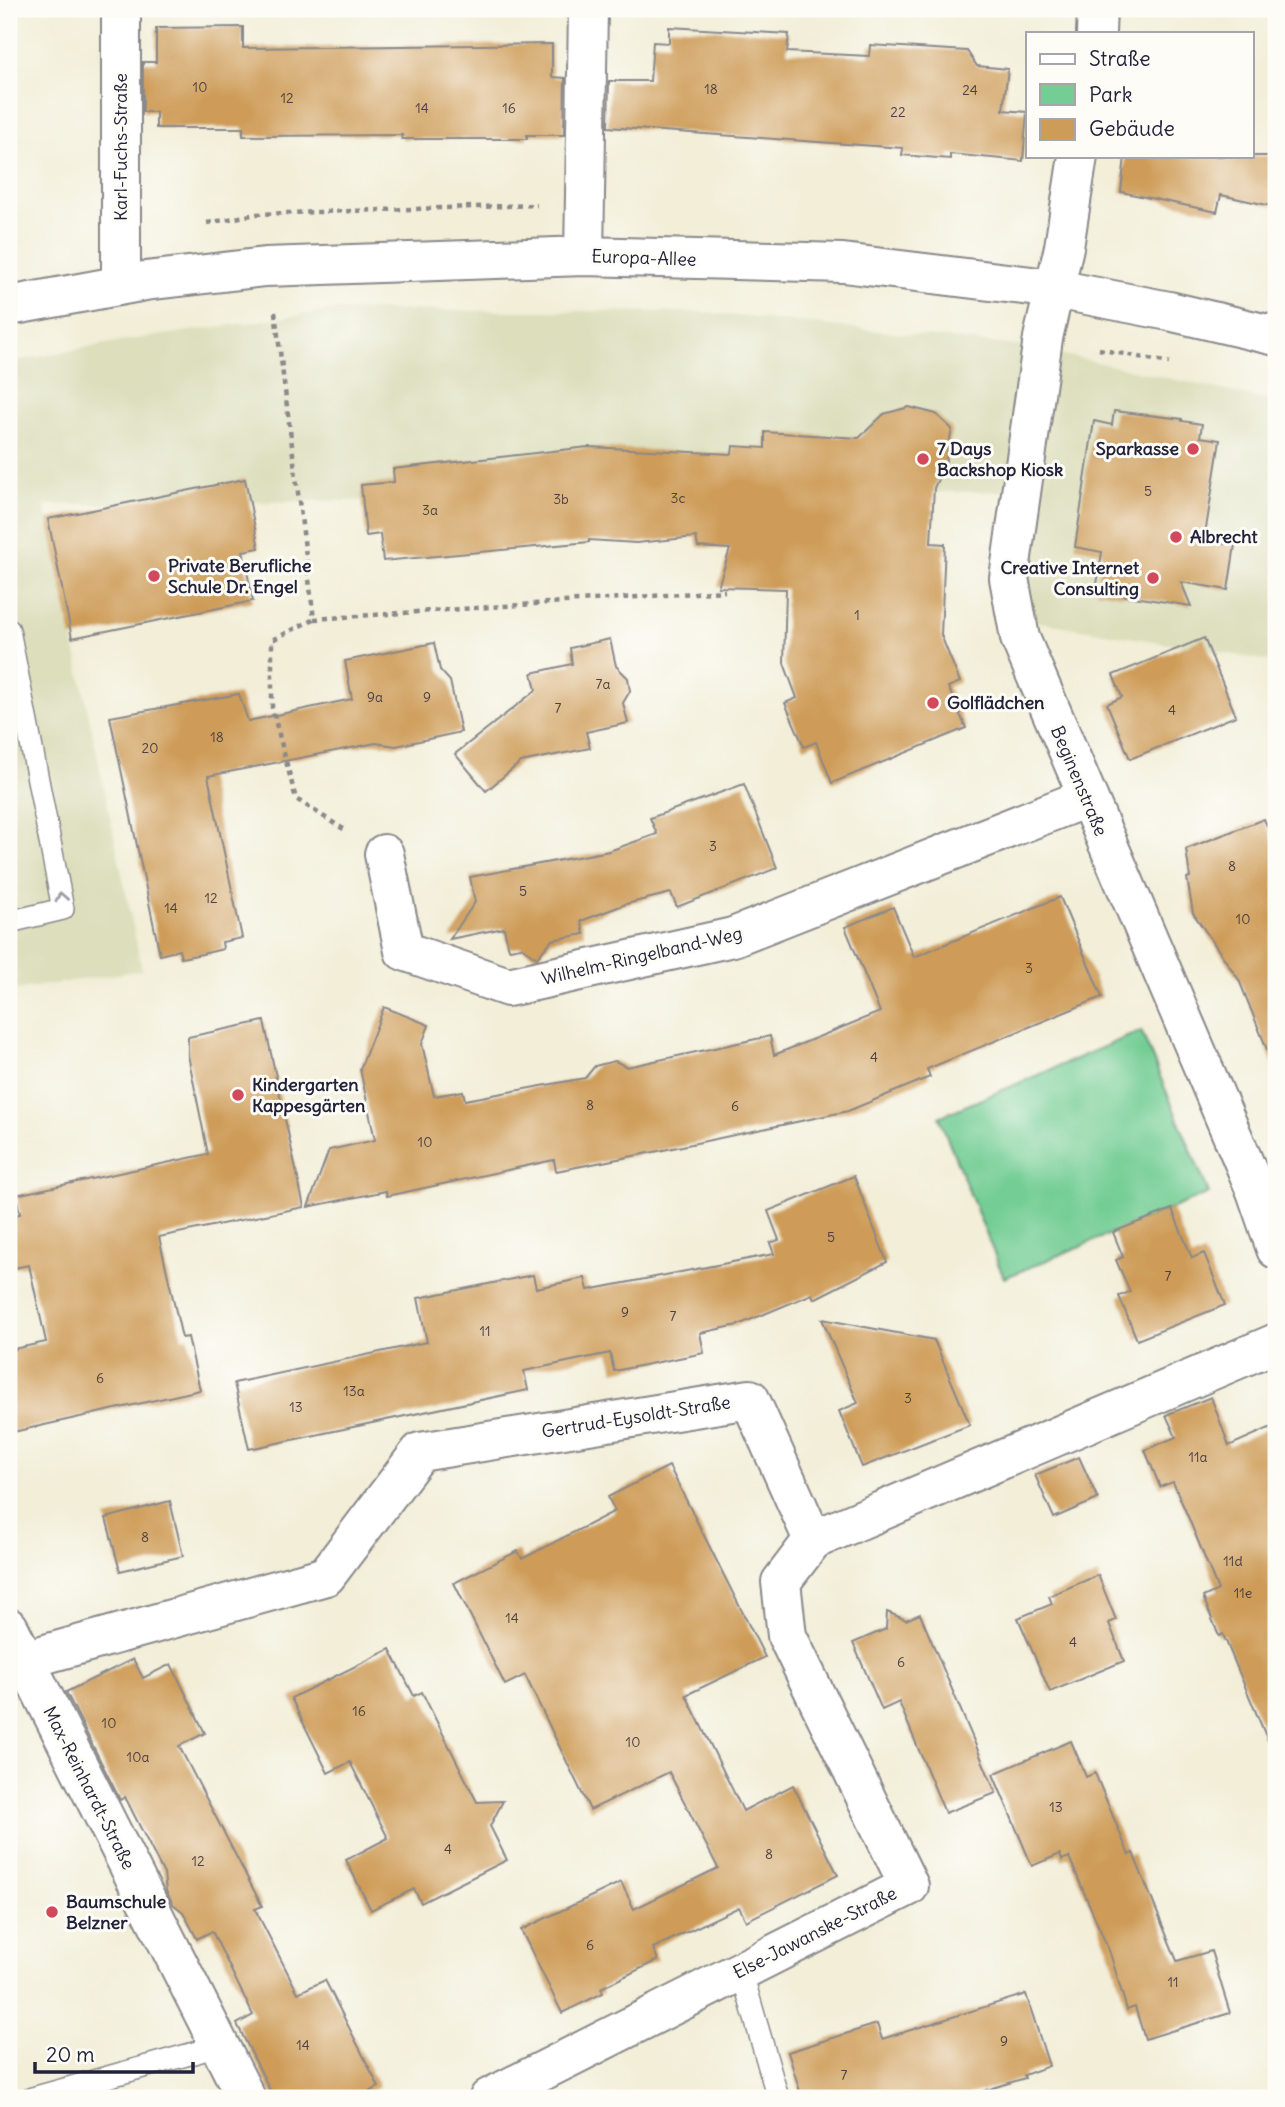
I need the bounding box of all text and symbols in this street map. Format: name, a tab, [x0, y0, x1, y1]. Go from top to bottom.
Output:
legend	[1026, 32, 1254, 158]
text: Straße	[1089, 45, 1150, 72]
street label: Karl-Fuchs-Straße	[109, 73, 132, 221]
house number: 10	[193, 78, 207, 96]
house number: 18	[704, 80, 718, 98]
house number: 24	[962, 81, 978, 99]
text: Park	[1089, 81, 1132, 108]
house number: 12	[280, 89, 294, 107]
house number: 14	[415, 99, 429, 117]
house number: 16	[502, 99, 516, 117]
house number: 22	[890, 103, 906, 121]
text: Gebäude	[1089, 115, 1175, 142]
street label: Europa-Allee	[591, 244, 697, 271]
place label: 7 Days Backshop Kiosk	[937, 437, 1063, 481]
place label: Sparkasse	[1096, 437, 1179, 460]
marker: Sparkasse	[1185, 441, 1201, 457]
marker: 7 Days Backshop Kiosk	[915, 451, 931, 467]
house number: 5	[1144, 482, 1152, 500]
house number: 3c	[670, 489, 686, 507]
house number: 3b	[553, 490, 569, 508]
house number: 3a	[422, 501, 438, 519]
place label: Albrecht	[1190, 525, 1258, 548]
marker: Albrecht	[1168, 529, 1184, 545]
place label: Private Berufliche Schule Dr. Engel	[168, 554, 312, 598]
place label: Creative Internet Consulting	[1001, 556, 1140, 600]
marker: Private Berufliche Schule Dr. Engel	[146, 568, 162, 584]
marker: Creative Internet Consulting	[1145, 570, 1161, 586]
house number: 1	[854, 606, 860, 624]
house number: 7a	[596, 675, 610, 693]
house number: 9a	[367, 688, 383, 706]
house number: 9	[423, 688, 431, 706]
place label: Golflädchen	[947, 691, 1045, 714]
marker: Golflädchen	[925, 695, 941, 711]
house number: 7	[555, 699, 562, 717]
house number: 4	[1168, 701, 1176, 719]
street label: Beginenstraße	[1046, 722, 1113, 839]
house number: 18	[210, 728, 224, 746]
house number: 20	[142, 739, 158, 757]
house number: 3	[709, 837, 717, 855]
house number: 8	[1228, 857, 1236, 875]
house number: 5	[519, 882, 527, 900]
house number: 12	[204, 889, 218, 907]
one-way arrow	[54, 891, 69, 903]
house number: 14	[164, 899, 178, 917]
house number: 10	[1236, 910, 1250, 928]
street label: Wilhelm-Ringelband-Weg	[539, 921, 744, 990]
house number: 3	[1025, 959, 1033, 977]
house number: 4	[870, 1048, 878, 1066]
place label: Kindergarten Kappesgärten	[252, 1073, 366, 1117]
marker: Kindergarten Kappesgärten	[230, 1087, 246, 1103]
house number: 8	[586, 1096, 594, 1114]
house number: 6	[731, 1097, 739, 1115]
house number: 10	[418, 1133, 432, 1151]
house number: 5	[827, 1228, 835, 1246]
house number: 7	[1165, 1267, 1172, 1285]
house number: 9	[621, 1303, 629, 1321]
house number: 7	[670, 1307, 677, 1325]
house number: 11	[479, 1322, 491, 1340]
house number: 6	[96, 1369, 104, 1387]
house number: 13a	[343, 1382, 365, 1400]
house number: 3	[904, 1389, 912, 1407]
street label: Gertrud-Eysoldt-Straße	[540, 1390, 732, 1443]
house number: 13	[289, 1398, 303, 1416]
house number: 11a	[1188, 1448, 1208, 1466]
house number: 8	[141, 1528, 149, 1546]
house number: 11d	[1223, 1552, 1243, 1570]
house number: 11e	[1234, 1584, 1252, 1602]
house number: 14	[505, 1609, 519, 1627]
house number: 4	[1069, 1633, 1077, 1651]
house number: 6	[897, 1653, 905, 1671]
street label: Max-Reinhardt-Straße	[38, 1702, 141, 1873]
house number: 16	[352, 1702, 366, 1720]
house number: 10	[102, 1714, 116, 1732]
house number: 10	[626, 1733, 640, 1751]
house number: 10a	[127, 1748, 149, 1766]
house number: 13	[1049, 1798, 1063, 1816]
house number: 4	[444, 1840, 452, 1858]
house number: 8	[765, 1845, 773, 1863]
house number: 12	[191, 1852, 205, 1870]
street label: Else-Jawanske-Straße	[729, 1881, 900, 1984]
place label: Baumschule Belzner	[66, 1890, 166, 1934]
marker: Baumschule Belzner	[44, 1904, 60, 1920]
house number: 6	[586, 1936, 594, 1954]
house number: 11	[1167, 1973, 1179, 1991]
scale bar	[35, 2030, 192, 2074]
house number: 9	[1000, 2032, 1008, 2050]
house number: 14	[296, 2036, 310, 2054]
text: 20 m	[46, 2041, 95, 2068]
house number: 7	[841, 2066, 848, 2084]

